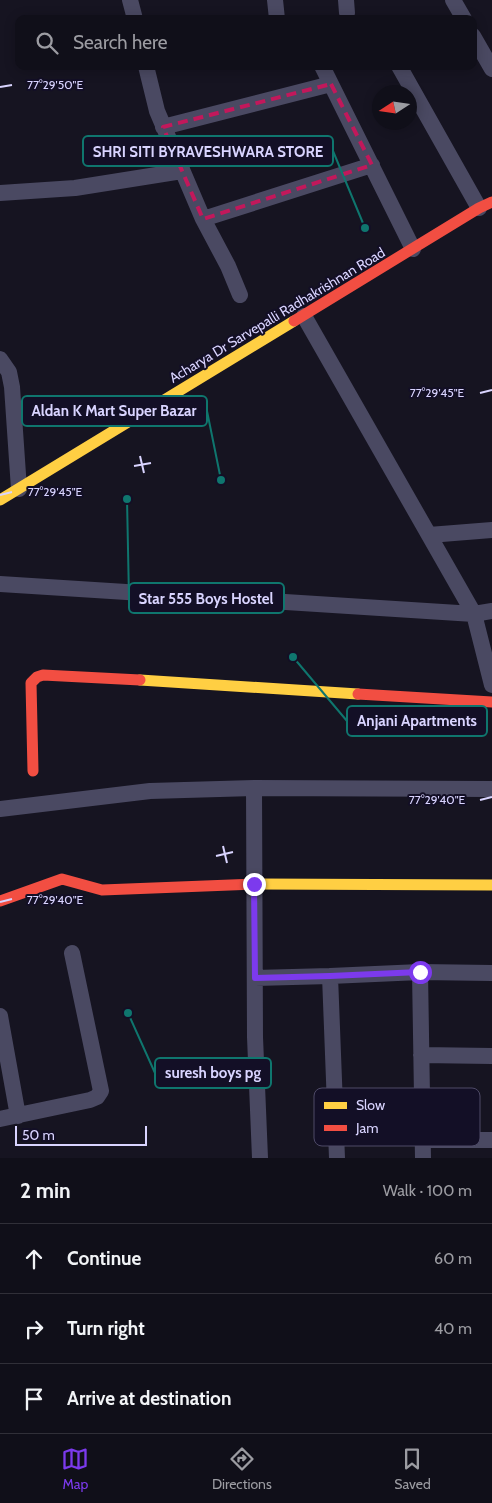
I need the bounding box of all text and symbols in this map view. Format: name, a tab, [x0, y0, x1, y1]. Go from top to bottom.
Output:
search box	[15, 15, 477, 70]
icon: search	[33, 29, 61, 57]
text: Search here	[73, 31, 167, 54]
text: 77°29'50"E	[27, 77, 83, 92]
north arrow	[372, 85, 417, 130]
callout: SHRI SITI BYRAVESHWARA STORE	[83, 136, 333, 166]
text: SHRI SITI BYRAVESHWARA STORE	[93, 143, 324, 161]
street label: Acharya Dr Sarvepalli Radhakrishnan Road	[166, 243, 388, 387]
text: 77°29'45"E	[410, 385, 465, 400]
callout: Aldan K Mart Super Bazar	[22, 396, 207, 426]
text: Aldan K Mart Super Bazar	[32, 402, 196, 420]
text: 77°29'45"E	[28, 484, 83, 499]
callout: Star 555 Boys Hostel	[129, 583, 284, 613]
text: Star 555 Boys Hostel	[139, 590, 274, 608]
callout: Anjani Apartments	[347, 706, 487, 736]
text: Anjani Apartments	[357, 712, 477, 730]
text: 77°29'40"E	[409, 792, 466, 807]
route end	[243, 873, 266, 896]
text: 77°29'40"E	[27, 892, 84, 907]
route start	[409, 961, 432, 984]
callout: suresh boys pg	[155, 1058, 271, 1088]
text: suresh boys pg	[165, 1064, 261, 1082]
legend	[314, 1088, 480, 1146]
text: Slow	[356, 1096, 385, 1114]
text: Jam	[355, 1119, 378, 1137]
scale bar	[15, 1123, 148, 1146]
text: 50 m	[22, 1126, 55, 1144]
text: 2 min	[20, 1178, 71, 1203]
text: Walk · 100 m	[383, 1181, 472, 1200]
icon: ahead	[20, 1245, 48, 1273]
text: Continue	[67, 1247, 141, 1270]
text: 60 m	[434, 1249, 472, 1268]
icon: right	[20, 1315, 48, 1343]
text: Turn right	[67, 1317, 145, 1340]
text: 40 m	[434, 1319, 472, 1338]
icon: arrive	[20, 1385, 48, 1413]
text: Arrive at destination	[67, 1387, 231, 1410]
tab: Map	[61, 1445, 89, 1493]
tab: Directions	[212, 1445, 272, 1493]
tab: Saved	[394, 1445, 431, 1493]

